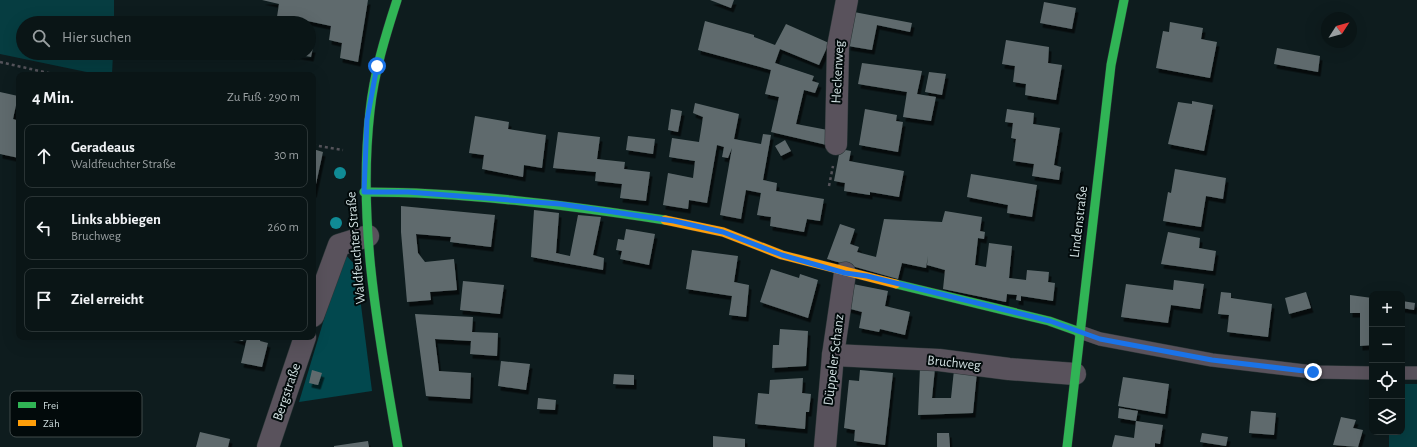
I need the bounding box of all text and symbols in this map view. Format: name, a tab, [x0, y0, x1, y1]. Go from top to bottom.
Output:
north arrow	[1321, 12, 1357, 48]
search box	[16, 16, 316, 60]
icon: search	[30, 27, 52, 49]
text: Hier suchen	[62, 30, 132, 45]
street label: Heckenweg	[829, 40, 847, 104]
route start	[368, 57, 386, 75]
text: 4 Min.	[32, 89, 74, 106]
text: Zu Fuß · 290 m	[227, 91, 300, 104]
text: Geradeaus	[71, 140, 135, 155]
icon: ahead	[33, 145, 55, 167]
text: 30 m	[274, 149, 299, 162]
text: Waldfeuchter Straße	[71, 158, 176, 171]
street label: Lindenstraße	[1068, 185, 1090, 259]
street label: Waldfeuchter Straße	[344, 191, 368, 305]
text: Links abbiegen	[71, 212, 161, 227]
icon: left	[33, 217, 55, 239]
text: 260 m	[268, 221, 299, 234]
text: Bruchweg	[71, 230, 121, 243]
icon: arrive	[33, 289, 55, 311]
map controls	[1369, 291, 1405, 435]
button: +	[1369, 291, 1405, 327]
text: Ziel erreicht	[71, 292, 144, 307]
street label: Düppeler Schanz	[821, 313, 847, 406]
button: −	[1369, 327, 1405, 363]
street label: Bruchweg	[927, 353, 982, 373]
street label: Bergstraße	[271, 361, 303, 423]
route end	[1304, 363, 1322, 381]
button: locate	[1369, 363, 1405, 399]
legend	[10, 391, 142, 437]
button: layers	[1369, 399, 1405, 435]
text: Frei	[43, 400, 59, 411]
text: Zäh	[43, 418, 60, 429]

